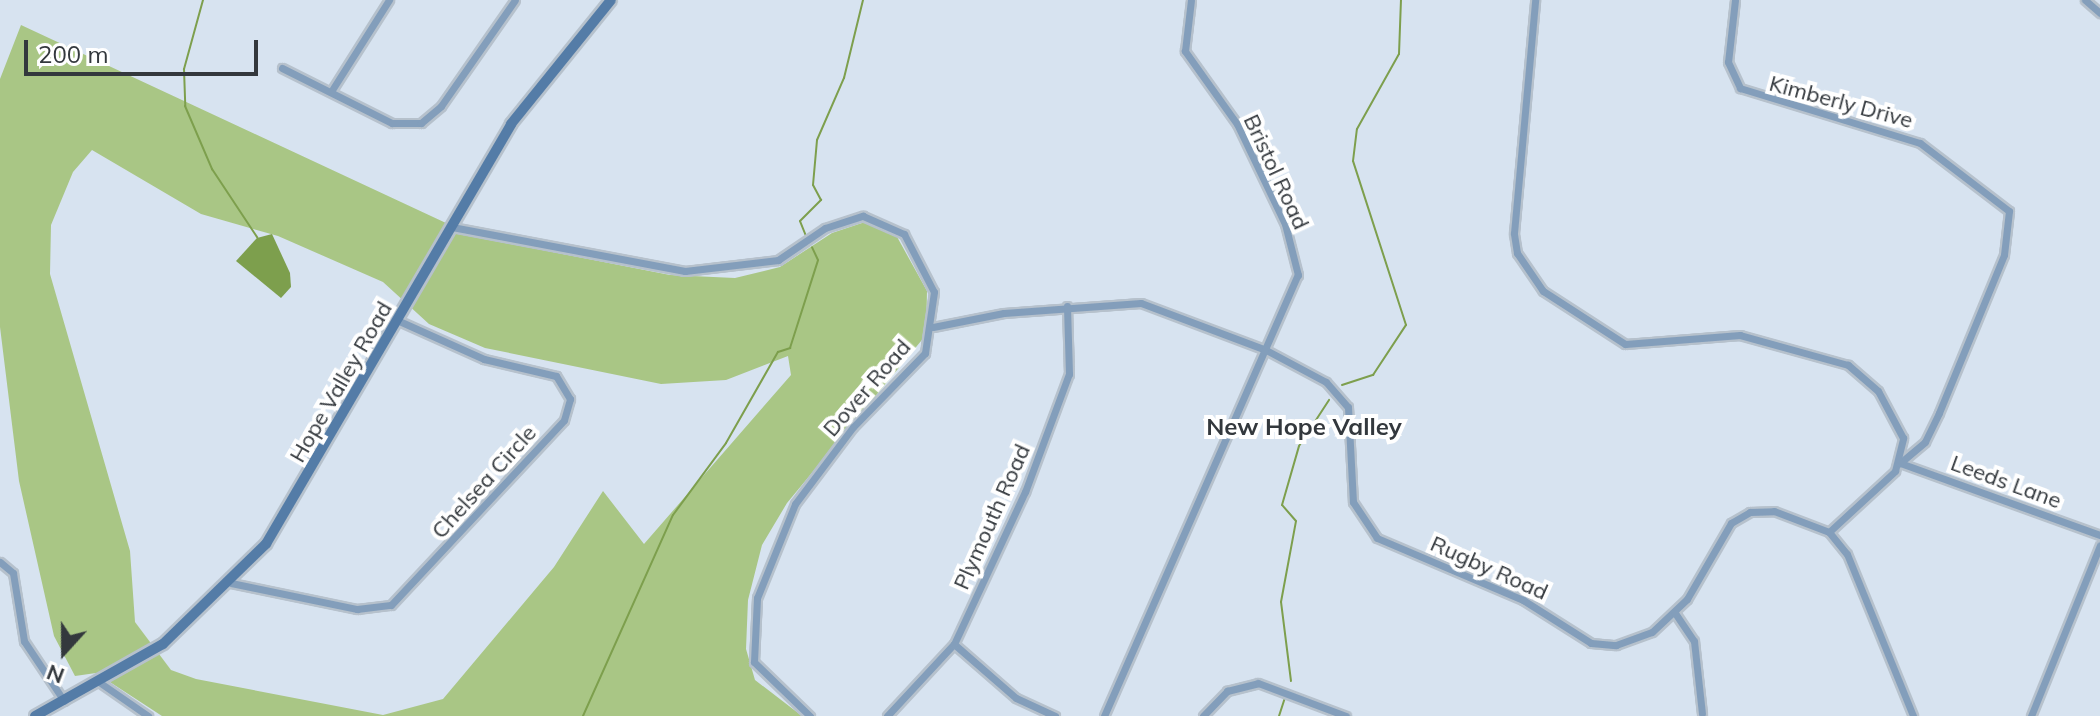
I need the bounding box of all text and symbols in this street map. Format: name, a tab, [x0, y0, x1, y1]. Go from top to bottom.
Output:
scale bar	[28, 24, 262, 74]
text: 200 m	[38, 39, 109, 69]
street label: Kimberly Drive	[1766, 70, 1916, 134]
street label: Bristol Road	[1238, 110, 1314, 234]
street label: Hope Valley Road	[284, 297, 398, 467]
street label: Dover Road	[818, 334, 916, 442]
district label: New Hope Valley	[1206, 413, 1402, 441]
street label: Chelsea Circle	[426, 420, 542, 544]
street label: Plymouth Road	[948, 440, 1036, 594]
street label: Leeds Lane	[1947, 450, 2065, 514]
street label: Rugby Road	[1426, 530, 1552, 606]
north arrow	[24, 612, 104, 692]
text: N	[43, 658, 68, 690]

